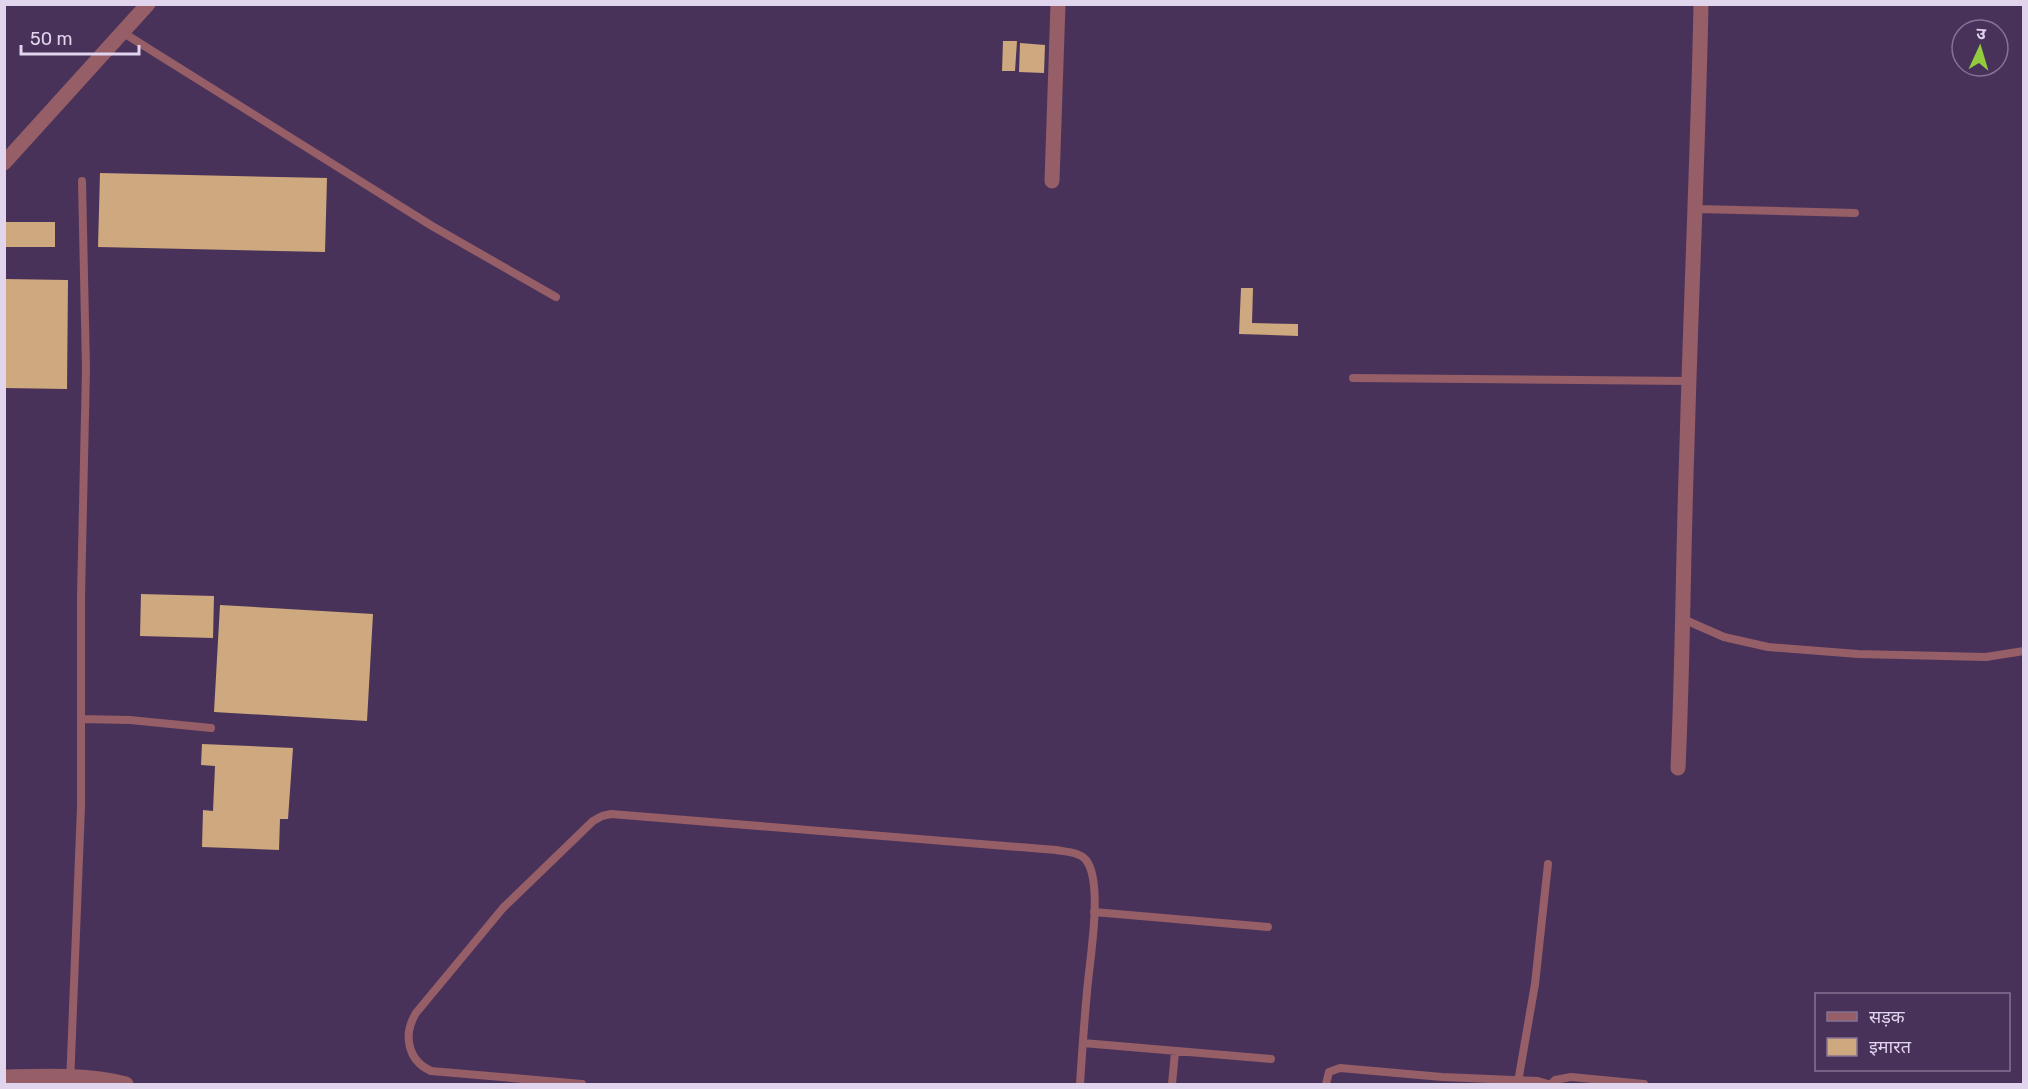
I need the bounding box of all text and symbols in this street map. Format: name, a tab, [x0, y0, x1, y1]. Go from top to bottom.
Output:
scale bar	[21, 18, 140, 56]
north arrow	[1950, 18, 2010, 78]
text: उ	[1976, 24, 1987, 43]
text: 50 m	[30, 28, 73, 50]
legend	[1815, 993, 2010, 1071]
text: सड़क	[1869, 1006, 1906, 1028]
text: इमारत	[1869, 1036, 1912, 1058]

